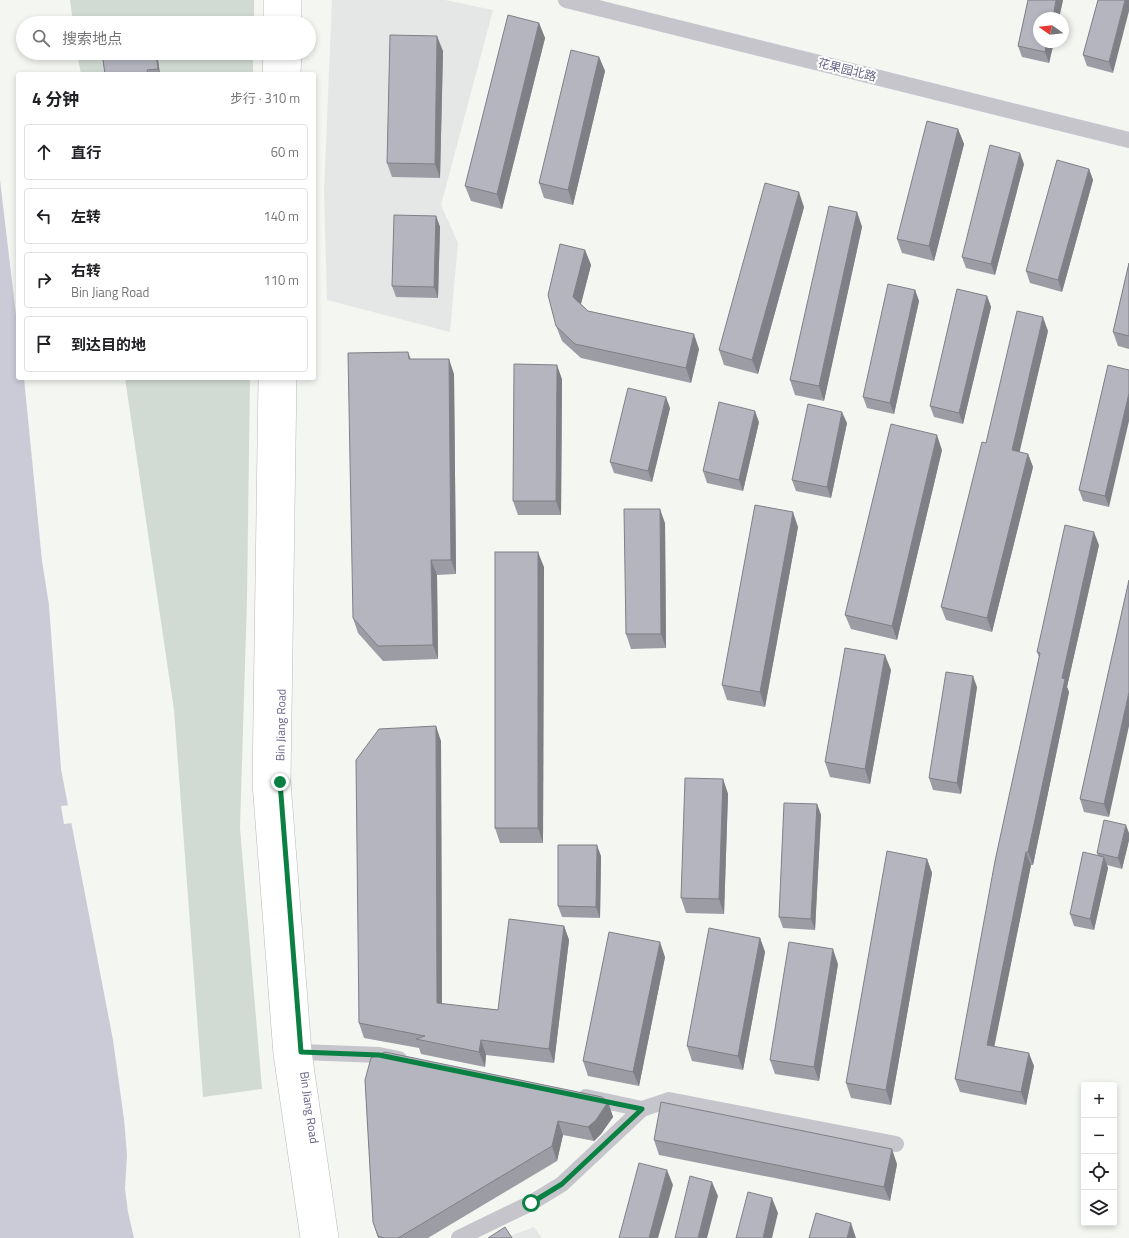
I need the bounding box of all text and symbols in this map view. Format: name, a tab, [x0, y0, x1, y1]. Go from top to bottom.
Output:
north arrow	[1033, 12, 1069, 48]
search box	[16, 16, 316, 60]
icon: search	[30, 27, 52, 49]
text: 搜索地点	[62, 27, 122, 50]
street label: 花果园北路	[816, 53, 879, 86]
text: 4 分钟	[32, 86, 79, 112]
text: 步行 · 310 m	[230, 88, 300, 108]
icon: ahead	[33, 141, 55, 163]
text: 直行	[71, 141, 101, 164]
text: 60 m	[271, 142, 299, 162]
icon: left	[33, 205, 55, 227]
text: 左转	[71, 205, 101, 228]
text: 140 m	[263, 206, 299, 226]
text: 右转	[71, 259, 101, 282]
icon: right	[33, 269, 55, 291]
text: 110 m	[263, 270, 299, 290]
text: Bin Jiang Road	[71, 282, 149, 302]
icon: arrive	[33, 333, 55, 355]
text: 到达目的地	[71, 333, 146, 356]
street label: Bin Jiang Road	[270, 689, 291, 761]
route end	[271, 773, 289, 791]
street label: Bin Jiang Road	[295, 1070, 324, 1145]
map controls	[1081, 1082, 1117, 1226]
button: +	[1081, 1082, 1117, 1118]
button: −	[1081, 1118, 1117, 1154]
button: locate	[1081, 1154, 1117, 1190]
button: layers	[1081, 1190, 1117, 1226]
route start	[522, 1194, 540, 1212]

